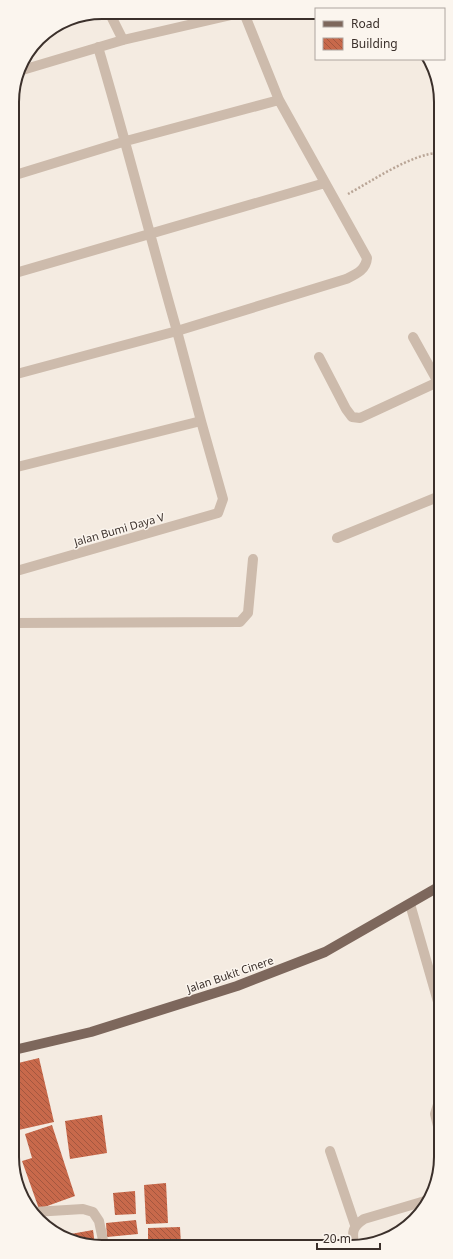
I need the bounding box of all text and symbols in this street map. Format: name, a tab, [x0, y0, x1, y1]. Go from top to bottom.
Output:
legend	[315, 8, 445, 60]
text: Road	[351, 15, 380, 32]
text: Building	[351, 35, 398, 52]
street label: Jalan Bumi Daya V	[71, 509, 166, 549]
street label: Jalan Bukit Cinere	[184, 952, 275, 996]
scale bar	[317, 1225, 380, 1251]
text: 20 m	[323, 1230, 351, 1247]

